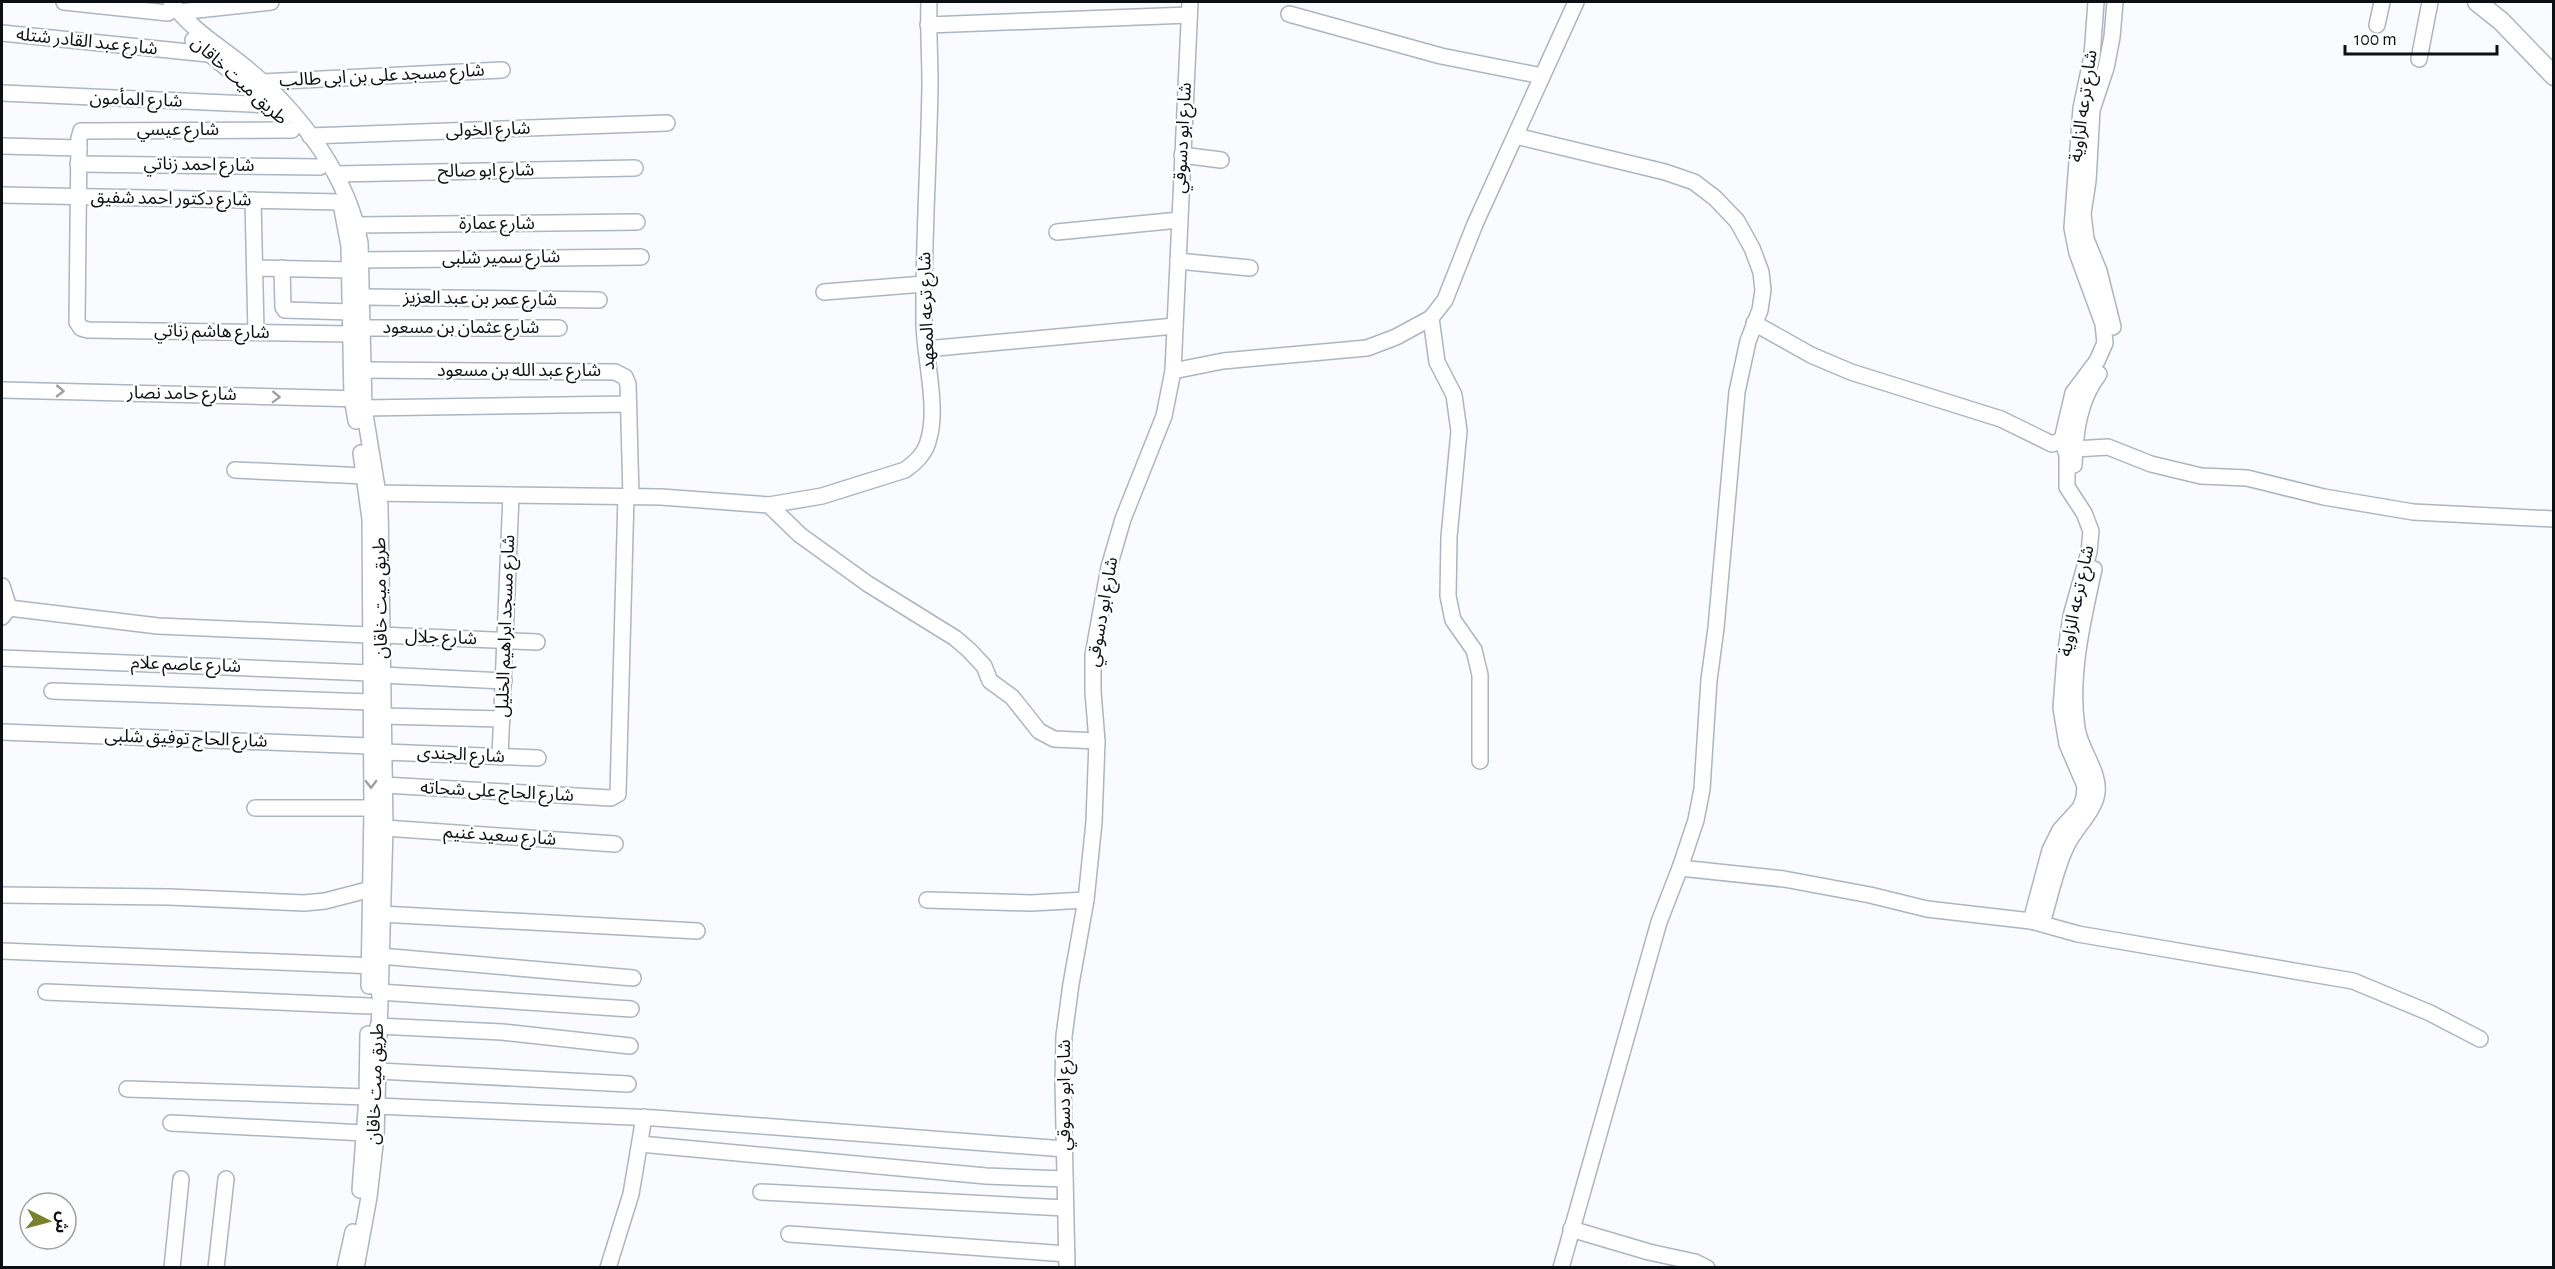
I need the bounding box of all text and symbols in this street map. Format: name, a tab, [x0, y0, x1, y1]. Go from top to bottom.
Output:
scale bar	[2345, 18, 2496, 56]
street label: شارع عبد القادر شتله	[15, 26, 159, 62]
text: 100 m	[2354, 31, 2397, 49]
street label: طريق ميت خاقان	[187, 34, 290, 129]
street label: شارع ترعه الزاوية	[2067, 49, 2105, 164]
street label: شارع مسجد على بن ابى طالب	[279, 62, 485, 94]
street label: شارع ابو دسوقي	[1171, 82, 1199, 194]
street label: شارع المأمون	[89, 86, 183, 115]
street label: شارع الخولى	[445, 120, 531, 144]
street label: شارع عيسي	[137, 121, 219, 143]
street label: شارع احمد زناتي	[143, 155, 254, 179]
street label: شارع ابو صالح	[438, 161, 534, 185]
street label: شارع دكتور احمد شفيق	[90, 189, 252, 213]
street label: شارع عمارة	[459, 215, 535, 237]
street label: شارع سمير شلبى	[442, 248, 560, 272]
street label: شارع ترعه المعهد	[916, 251, 942, 370]
street label: شارع عمر بن عبد العزيز	[402, 289, 557, 313]
street label: شارع عثمان بن مسعود	[383, 319, 539, 341]
street label: شارع هاشم زناتي	[154, 322, 270, 346]
street label: شارع عبد الله بن مسعود	[437, 362, 601, 384]
street label: شارع حامد نصار	[126, 384, 237, 408]
one-way arrow	[55, 385, 64, 398]
one-way arrow	[271, 390, 280, 403]
street label: شارع مسجد ابراهيم الخليل	[494, 534, 522, 718]
street label: طريق ميت خاقان	[371, 537, 392, 659]
street label: شارع ترعه الزاوية	[2056, 544, 2101, 659]
street label: شارع ابو دسوقي	[1084, 556, 1125, 669]
street label: شارع جلال	[405, 628, 477, 652]
street label: شارع عاصم علام	[130, 654, 241, 680]
street label: شارع الحاج توفيق شلبى	[104, 727, 268, 755]
street label: شارع الجندى	[416, 744, 505, 770]
one-way arrow	[365, 779, 377, 788]
street label: شارع الحاج على شحاته	[420, 779, 574, 809]
street label: شارع سعيد غنيم	[443, 823, 557, 853]
street label: طريق ميت خاقان	[365, 1023, 388, 1145]
street label: شارع ابو دسوقي	[1056, 1039, 1078, 1151]
north arrow	[18, 1191, 78, 1251]
text: ش	[52, 1211, 71, 1234]

